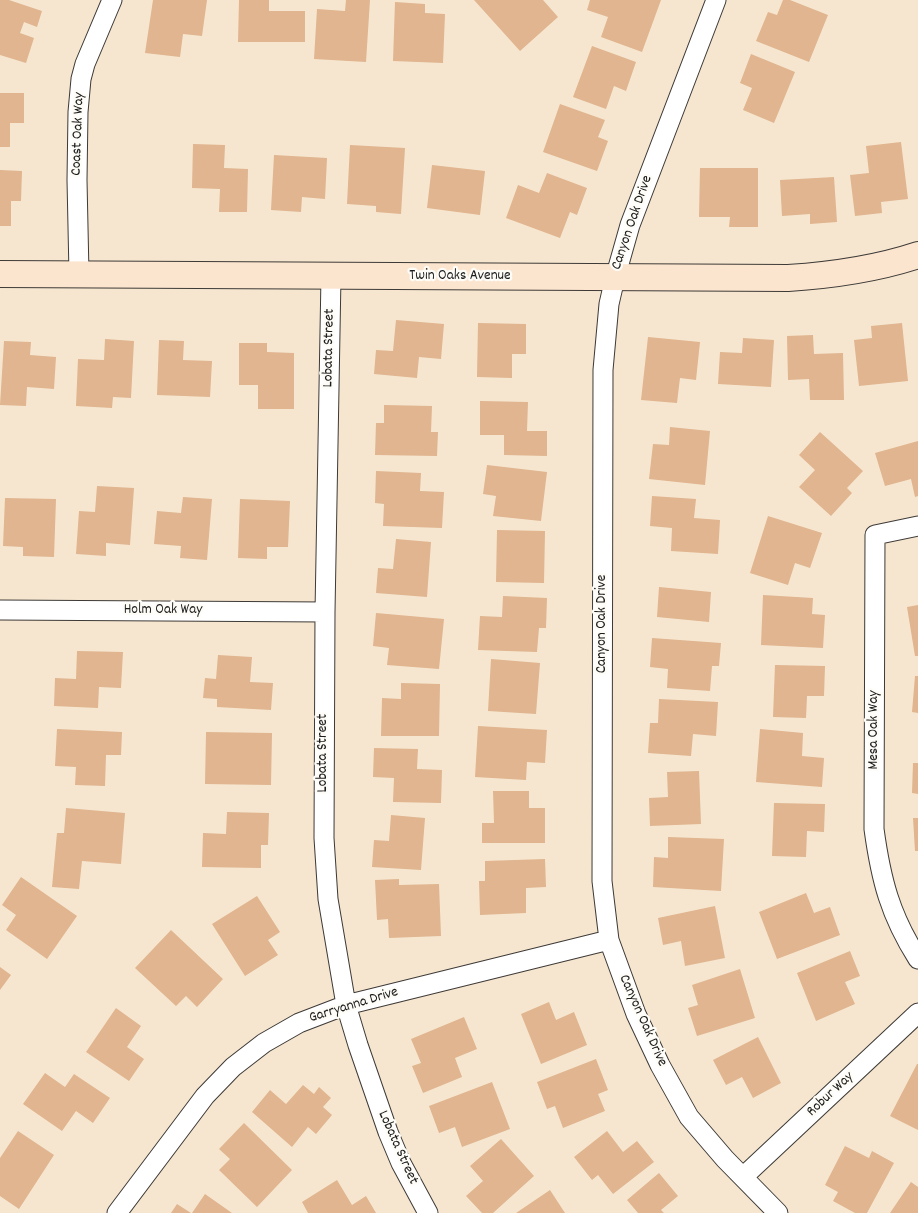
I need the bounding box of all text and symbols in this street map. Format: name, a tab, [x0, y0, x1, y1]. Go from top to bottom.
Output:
street label: Coast Oak Way	[69, 92, 89, 176]
street label: Canyon Oak Drive	[608, 173, 658, 273]
street label: Twin Oaks Avenue	[409, 268, 511, 286]
street label: Lobata Street	[320, 308, 340, 388]
street label: Canyon Oak Drive	[594, 575, 612, 673]
street label: Holm Oak Way	[124, 602, 202, 620]
street label: Mesa Oak Way	[866, 690, 884, 770]
street label: Lobata Street	[315, 714, 333, 792]
street label: Canyon Oak Drive	[614, 972, 670, 1070]
street label: Garryanna Drive	[307, 984, 401, 1028]
street label: Robur Way	[804, 1069, 858, 1121]
street label: Lobata Street	[373, 1108, 421, 1188]

